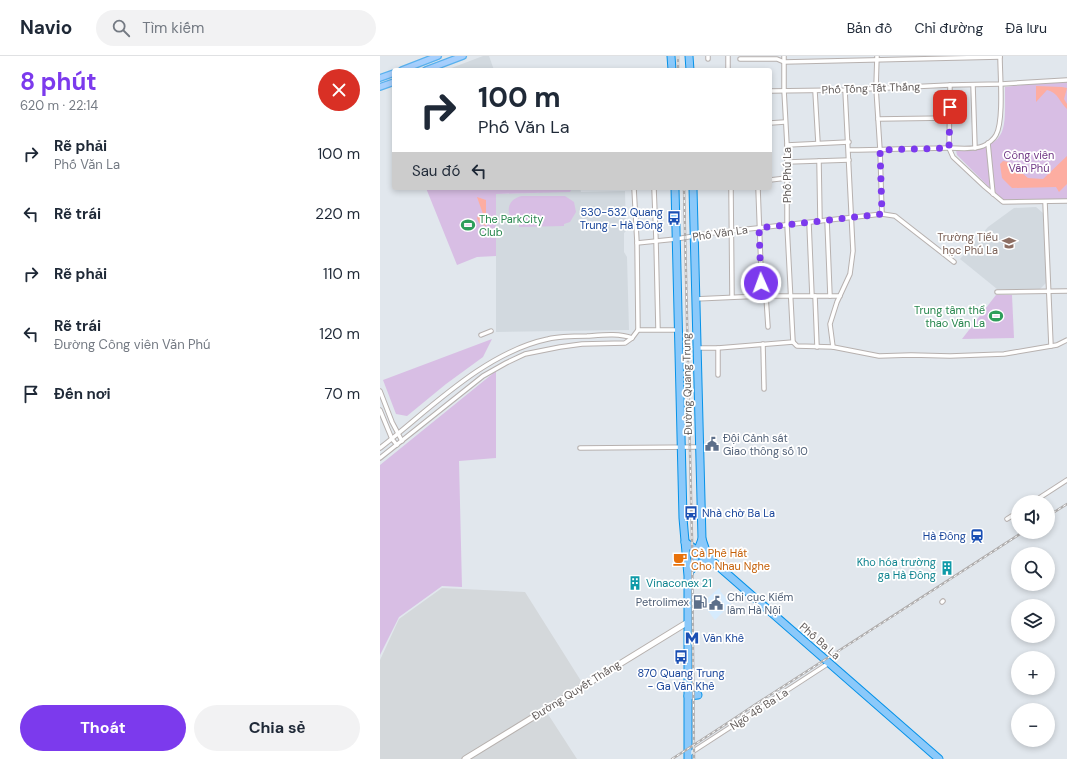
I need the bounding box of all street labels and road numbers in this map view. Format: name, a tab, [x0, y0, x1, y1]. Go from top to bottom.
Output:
street label: Phố Tống Tất Thắng	[821, 79, 921, 97]
street label: Phố Phú La	[780, 147, 794, 203]
street label: Phố Văn La	[691, 222, 749, 244]
street label: Đường Quang Trung	[679, 333, 695, 435]
street label: Phố Ba La	[797, 619, 843, 663]
street label: Đường Quyết Thắng	[529, 657, 623, 723]
street label: Ngõ 48 Ba La	[727, 685, 791, 733]

